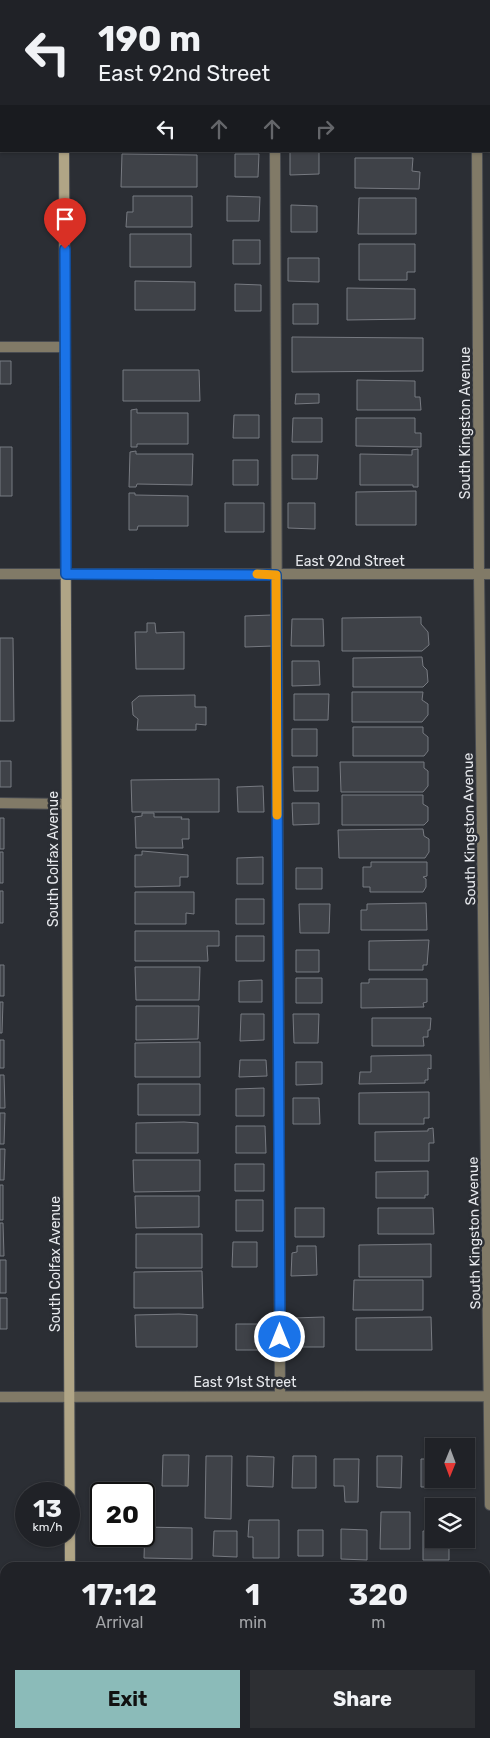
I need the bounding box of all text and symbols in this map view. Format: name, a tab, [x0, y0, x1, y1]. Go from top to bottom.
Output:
text: 190 m	[98, 18, 201, 60]
icon: left	[15, 20, 80, 85]
text: East 92nd Street	[98, 60, 270, 87]
icon: left	[152, 115, 180, 143]
icon: ahead	[205, 115, 233, 143]
icon: ahead	[258, 115, 286, 143]
icon: right	[311, 115, 339, 143]
pin	[44, 198, 86, 249]
icon: arrive	[51, 205, 79, 233]
street label: South Kingston Avenue	[457, 347, 474, 499]
street label: East 92nd Street	[295, 553, 405, 570]
street label: South Kingston Avenue	[460, 752, 479, 905]
street label: South Colfax Avenue	[45, 791, 62, 927]
street label: South Kingston Avenue	[465, 1156, 484, 1309]
street label: South Colfax Avenue	[47, 1196, 64, 1332]
position arrow	[253, 1310, 305, 1362]
street label: East 91st Street	[193, 1374, 297, 1391]
north arrow	[425, 1438, 475, 1488]
map controls	[425, 1438, 475, 1548]
speed limit sign: 20	[90, 1482, 155, 1547]
text: 13	[33, 1494, 62, 1523]
button: layers	[425, 1498, 475, 1548]
text: km/h	[33, 1520, 62, 1534]
text: 17:12	[82, 1577, 157, 1613]
text: 1	[245, 1577, 260, 1613]
text: 320	[349, 1577, 408, 1613]
text: Arrival	[95, 1613, 143, 1632]
text: min	[239, 1613, 267, 1632]
text: m	[371, 1613, 385, 1632]
button: Exit	[15, 1670, 240, 1728]
button: Share	[250, 1670, 475, 1728]

